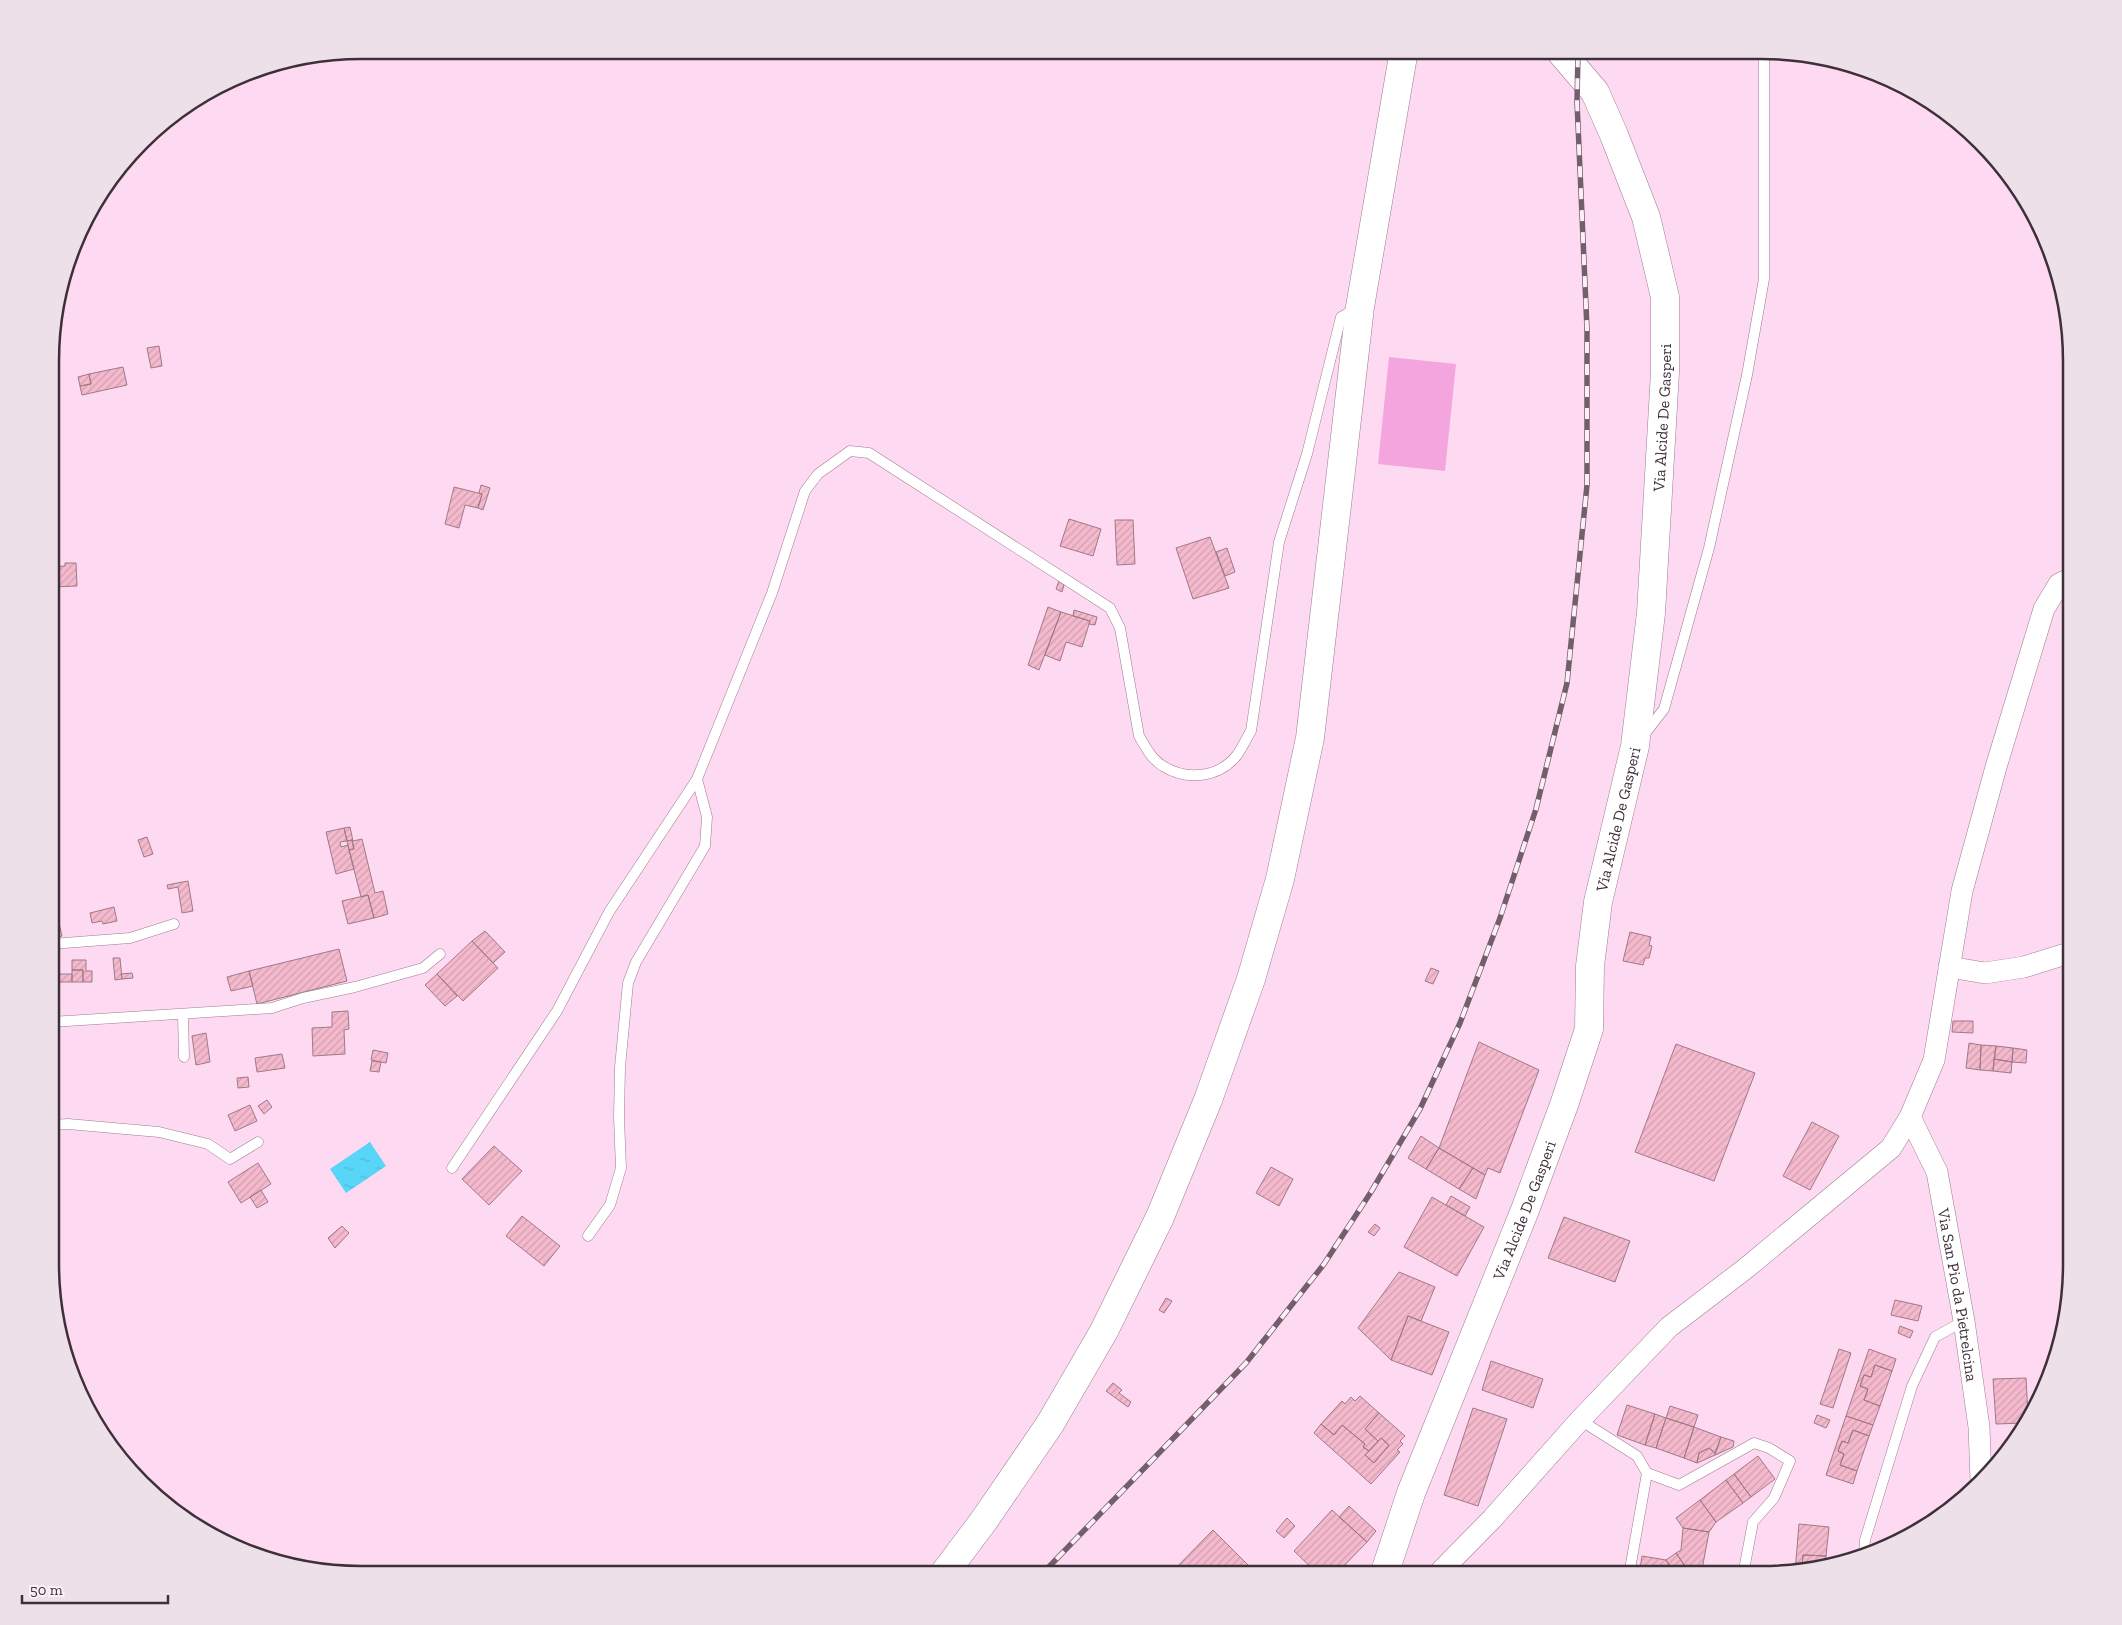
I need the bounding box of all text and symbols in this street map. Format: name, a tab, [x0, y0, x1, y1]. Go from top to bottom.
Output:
street label: Via Alcide De Gasperi	[1649, 343, 1675, 493]
street label: Via Alcide De Gasperi	[1592, 745, 1645, 894]
street label: Via Alcide De Gasperi	[1489, 1138, 1560, 1284]
street label: Via San Pio da Pietrelcina	[1934, 1206, 1981, 1383]
scale bar	[22, 1572, 169, 1604]
text: 50 m	[30, 1581, 63, 1599]

